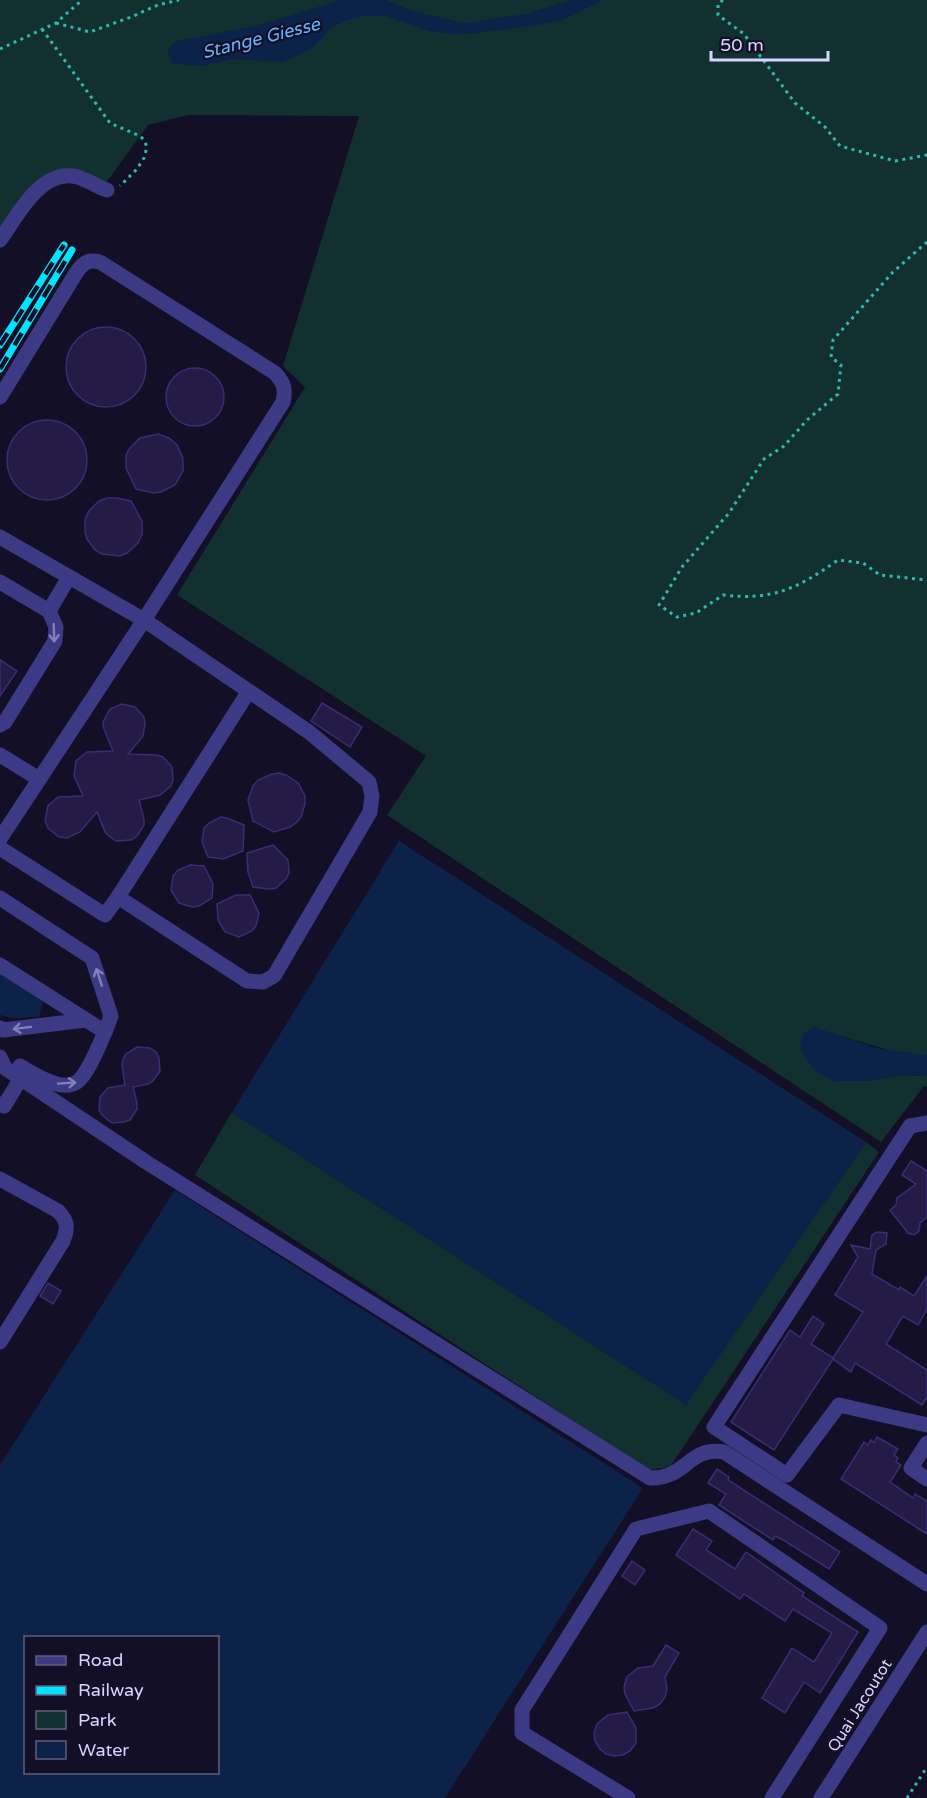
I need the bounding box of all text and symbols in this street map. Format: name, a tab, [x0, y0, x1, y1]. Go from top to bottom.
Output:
water label: Stange Giesse	[200, 13, 323, 63]
scale bar	[711, 24, 828, 62]
text: 50 m	[720, 34, 764, 56]
one-way arrow	[48, 622, 60, 642]
one-way arrow	[92, 968, 103, 987]
one-way arrow	[12, 1022, 32, 1033]
one-way arrow	[57, 1077, 76, 1088]
legend	[24, 1636, 219, 1774]
text: Road	[78, 1649, 123, 1671]
street label: Quai Jacoutot	[823, 1655, 896, 1756]
text: Railway	[78, 1679, 144, 1701]
text: Park	[78, 1709, 117, 1731]
text: Water	[78, 1739, 129, 1761]

